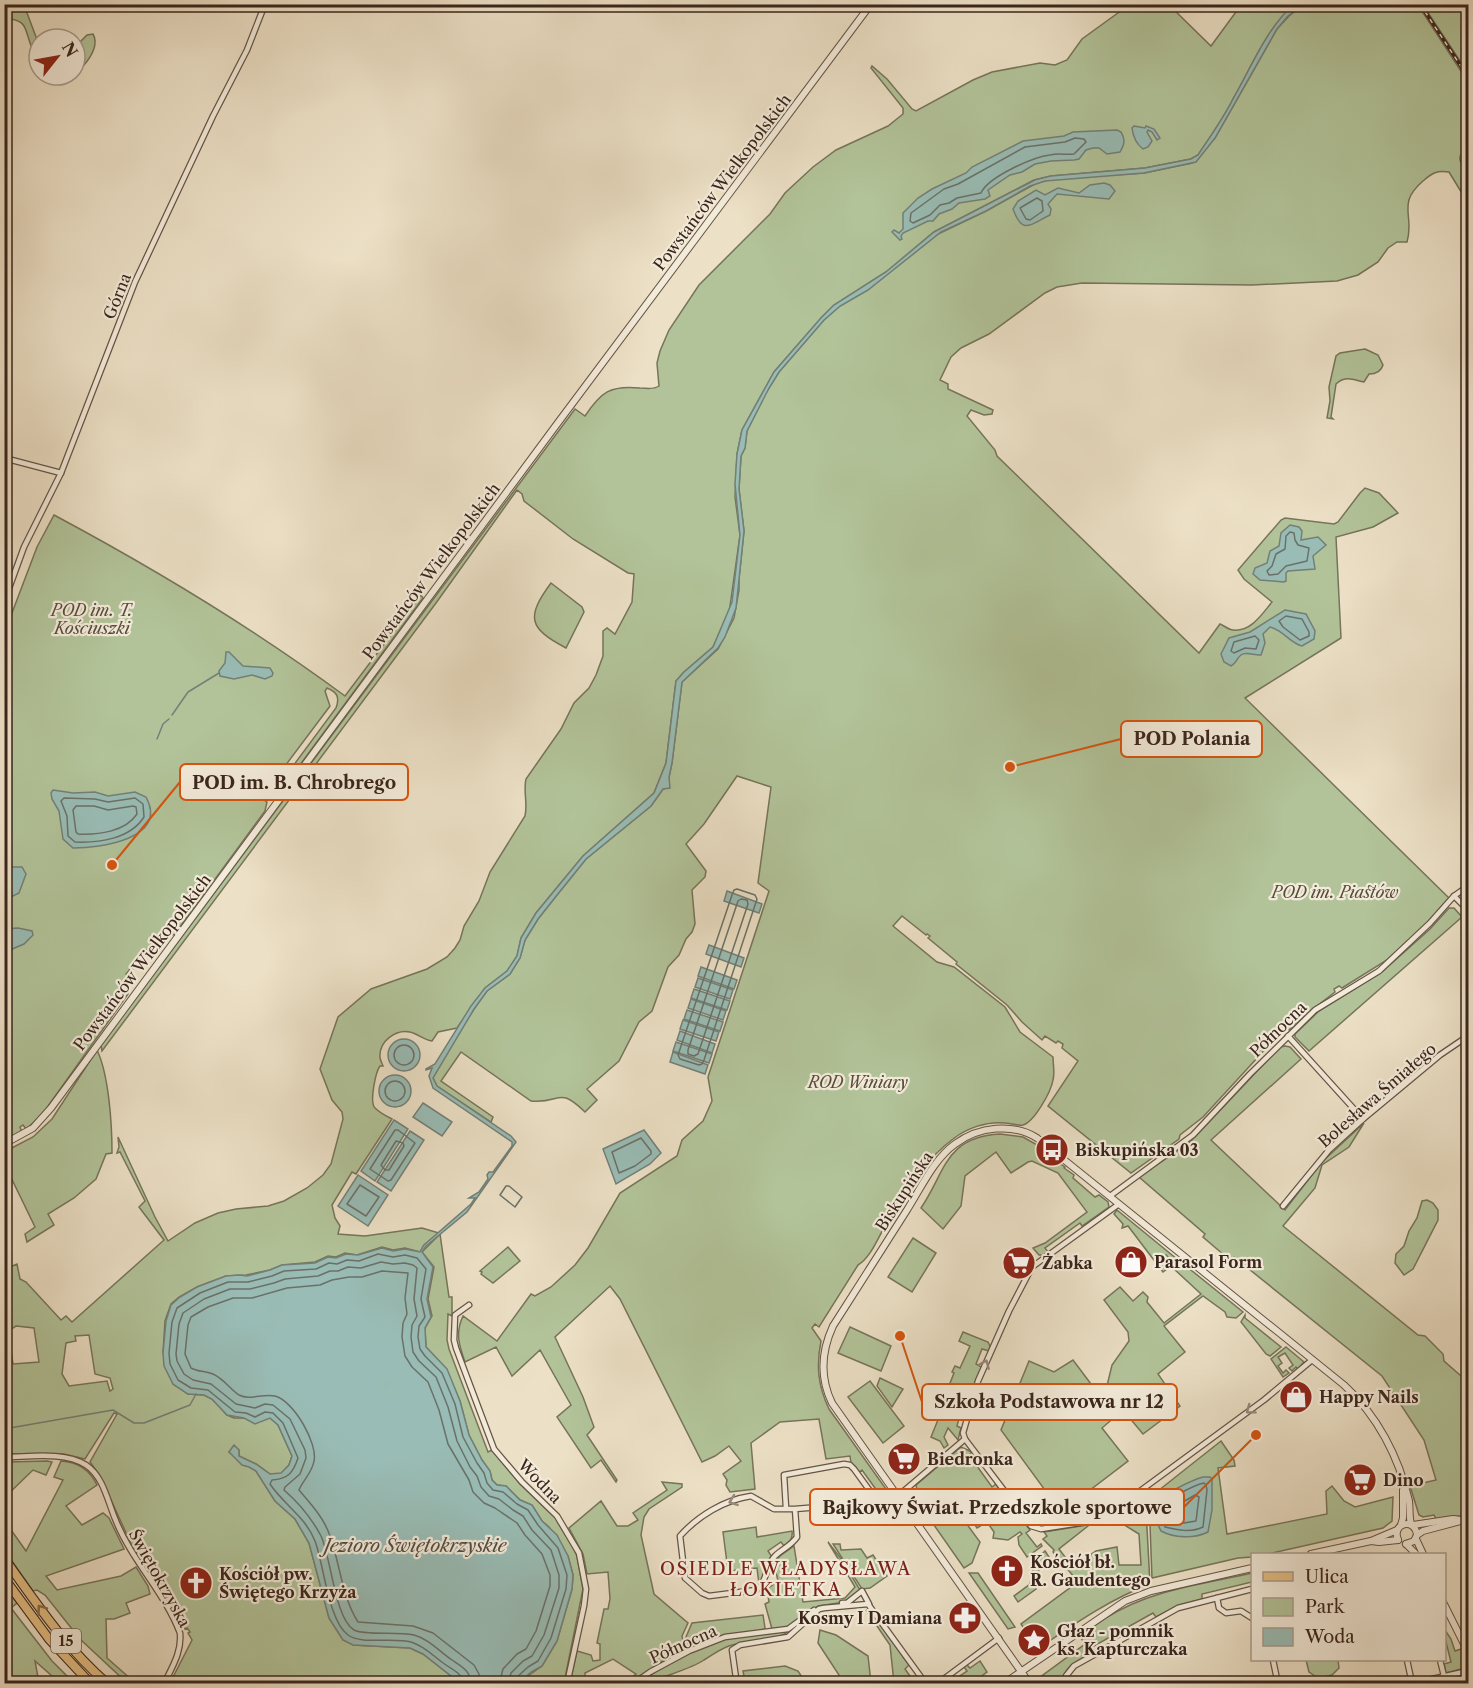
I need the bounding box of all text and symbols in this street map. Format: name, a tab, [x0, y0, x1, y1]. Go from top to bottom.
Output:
north arrow	[27, 27, 87, 87]
text: N	[58, 38, 82, 60]
street label: Powstańców Wielkopolskich	[649, 90, 795, 274]
street label: Górna	[99, 270, 135, 322]
street label: Powstańców Wielkopolskich	[358, 479, 504, 663]
park label: POD im. T. Kościuszki	[49, 600, 133, 638]
callout: POD Polania	[1121, 721, 1262, 757]
text: POD Polania	[1133, 728, 1251, 750]
callout: POD im. B. Chrobrego	[180, 764, 408, 800]
text: POD im. B. Chrobrego	[192, 772, 396, 794]
street label: Powstańców Wielkopolskich	[69, 870, 215, 1054]
park label: POD im. Piastów	[1270, 882, 1398, 902]
street label: Północna	[1245, 997, 1311, 1061]
street label: Bolesława Śmiałego	[1314, 1038, 1440, 1152]
park label: ROD Winiary	[806, 1072, 908, 1092]
bus stop icon: Biskupińska 03	[1034, 1132, 1070, 1168]
place label: Biskupińska 03	[1075, 1140, 1199, 1160]
street label: Biskupińska	[871, 1147, 937, 1235]
shop icon: Parasol Form	[1113, 1244, 1149, 1280]
supermarket icon: Żabka	[1001, 1245, 1037, 1281]
place label: Parasol Form	[1154, 1252, 1262, 1272]
place label: Żabka	[1042, 1253, 1094, 1273]
one-way arrow	[978, 1359, 990, 1370]
shop icon: Happy Nails	[1278, 1379, 1314, 1415]
callout: Szkoła Podstawowa nr 12	[922, 1384, 1177, 1420]
place label: Happy Nails	[1319, 1387, 1419, 1407]
text: Szkoła Podstawowa nr 12	[934, 1391, 1164, 1413]
one-way arrow	[1246, 1402, 1257, 1413]
supermarket icon: Biedronka	[886, 1441, 922, 1477]
place label: Biedronka	[927, 1449, 1014, 1469]
street label: Wodna	[513, 1454, 566, 1508]
supermarket icon: Dino	[1342, 1462, 1378, 1498]
place label: Dino	[1383, 1470, 1424, 1490]
callout: Bajkowy Świat. Przedszkole sportowe	[810, 1489, 1184, 1525]
one-way arrow	[728, 1493, 738, 1506]
text: Bajkowy Świat. Przedszkole sportowe	[822, 1496, 1172, 1519]
street label: Świętokrzyska	[125, 1525, 195, 1631]
water label: Jezioro Świętokrzyskie	[319, 1534, 508, 1557]
place label: Kościół bł. R. Gaudentego	[1030, 1552, 1151, 1590]
church icon: Kościół bł. R. Gaudentego	[989, 1553, 1025, 1589]
legend	[1251, 1553, 1446, 1661]
district label: OSIEDLE WŁADYSŁAWA ŁOKIETKA	[660, 1558, 912, 1601]
place label: Kościół pw. Świętego Krzyża	[219, 1564, 357, 1602]
church icon: Kościół pw. Świętego Krzyża	[178, 1565, 214, 1601]
text: Ulica	[1305, 1566, 1349, 1588]
text: Park	[1305, 1596, 1346, 1618]
pharmacy icon: Kosmy I Damiana	[947, 1600, 983, 1636]
one-way arrow	[37, 1605, 48, 1616]
place label: Kosmy I Damiana	[798, 1608, 943, 1628]
street label: Północna	[646, 1620, 720, 1668]
place label: Głaz - pomnik ks. Kapturczaka	[1057, 1621, 1188, 1659]
place icon: Głaz - pomnik ks. Kapturczaka	[1016, 1622, 1052, 1658]
text: Woda	[1304, 1626, 1355, 1648]
road number: 15	[51, 1629, 81, 1653]

